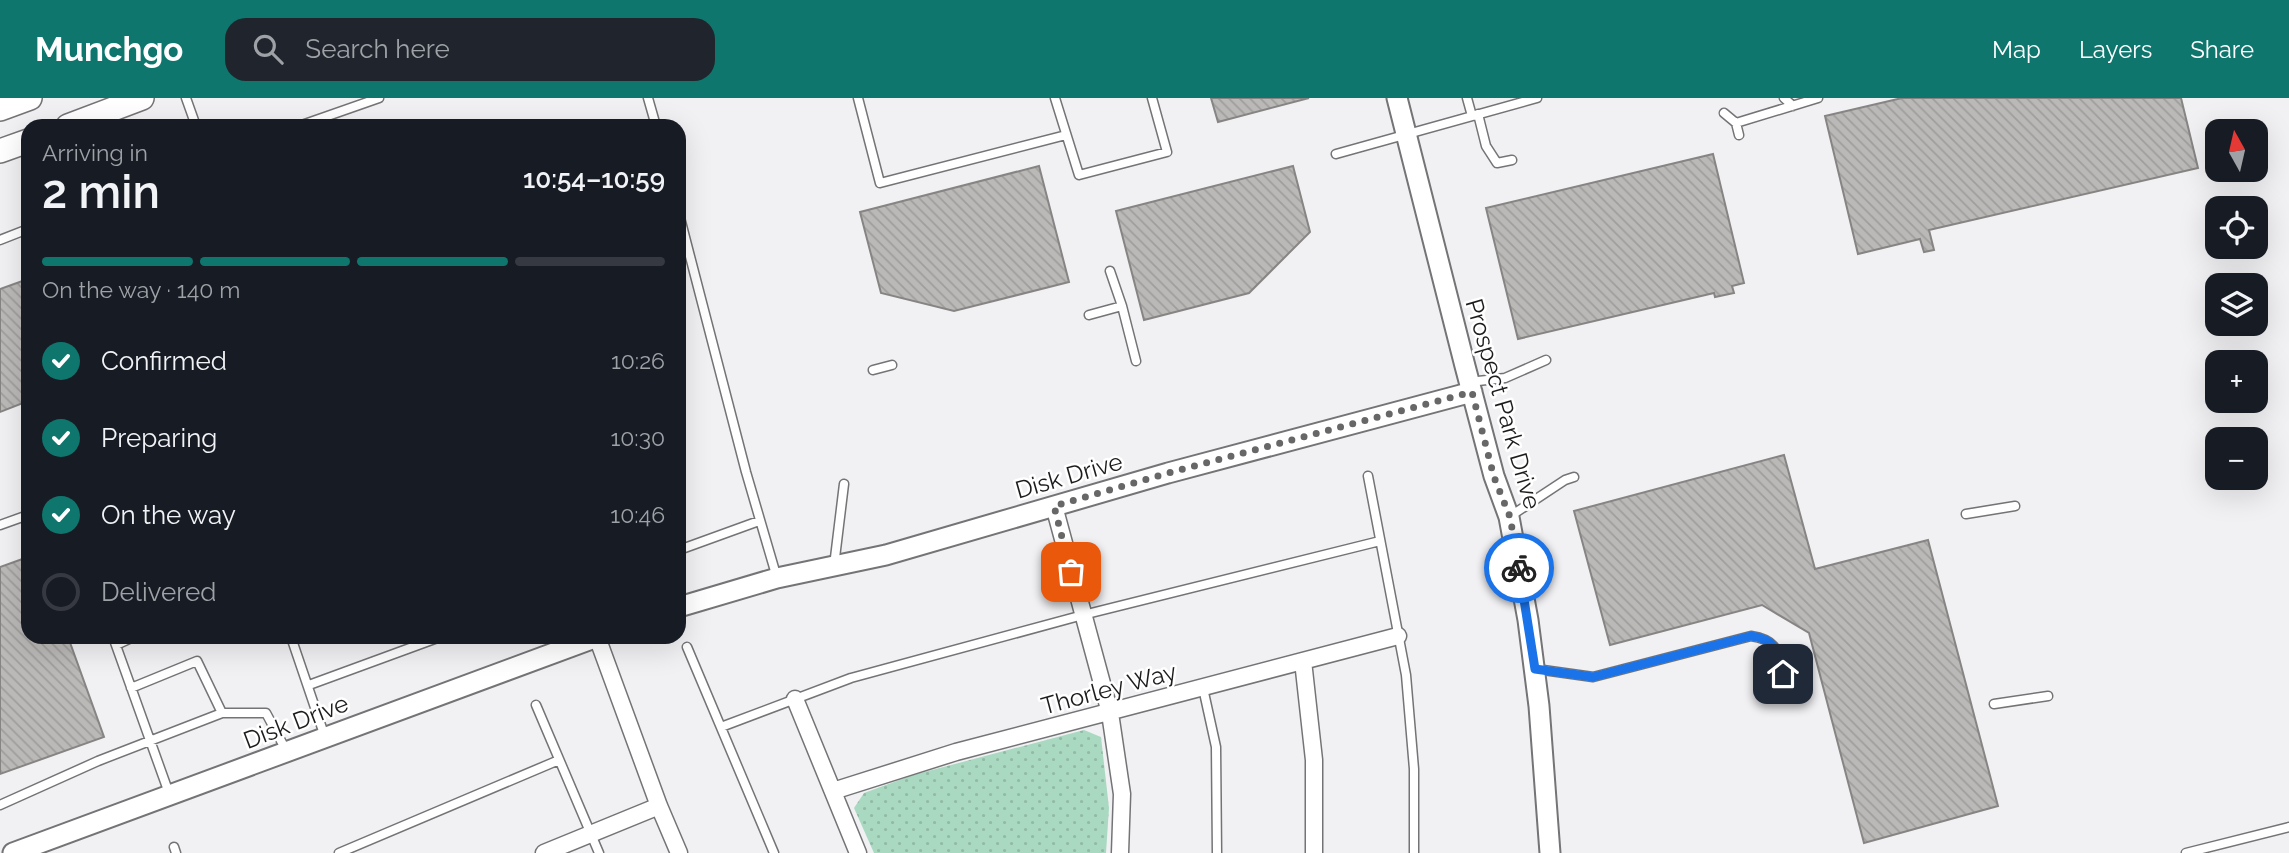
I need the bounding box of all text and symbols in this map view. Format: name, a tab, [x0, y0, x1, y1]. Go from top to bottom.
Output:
search box	[225, 18, 715, 81]
text: Munchgo	[35, 30, 183, 69]
icon: search	[249, 30, 287, 68]
text: Search here	[305, 34, 450, 64]
text: Map	[1992, 35, 2041, 64]
text: Layers	[2079, 35, 2152, 64]
text: Share	[2190, 35, 2254, 64]
north arrow	[2205, 119, 2268, 182]
map controls	[2205, 119, 2268, 490]
text: Arriving in	[42, 139, 148, 166]
text: 10:54–10:59	[523, 164, 665, 194]
text: 2 min	[42, 165, 160, 219]
button: locate	[2205, 196, 2268, 259]
button: layers	[2205, 273, 2268, 336]
text: On the way · 140 m	[42, 276, 240, 303]
street label: Prospect Park Drive	[1460, 295, 1547, 512]
icon: check	[42, 342, 80, 380]
text: Confirmed	[101, 346, 227, 376]
text: 10:26	[611, 347, 665, 374]
button: +	[2205, 350, 2268, 413]
icon: check	[42, 419, 80, 457]
text: Preparing	[101, 423, 217, 453]
text: 10:30	[610, 424, 665, 451]
button: −	[2205, 427, 2268, 490]
street label: Disk Drive	[1012, 446, 1126, 505]
icon: check	[42, 496, 80, 534]
text: On the way	[101, 500, 236, 530]
text: 10:46	[610, 501, 665, 528]
courier	[1484, 533, 1554, 603]
pin	[1041, 542, 1101, 602]
icon: bike	[1500, 549, 1538, 587]
icon: bag	[1052, 553, 1090, 591]
text: Delivered	[101, 577, 216, 607]
pin	[1753, 644, 1813, 704]
icon: home	[1764, 655, 1802, 693]
street label: Thorley Way	[1038, 657, 1180, 720]
street label: Disk Drive	[239, 688, 352, 755]

